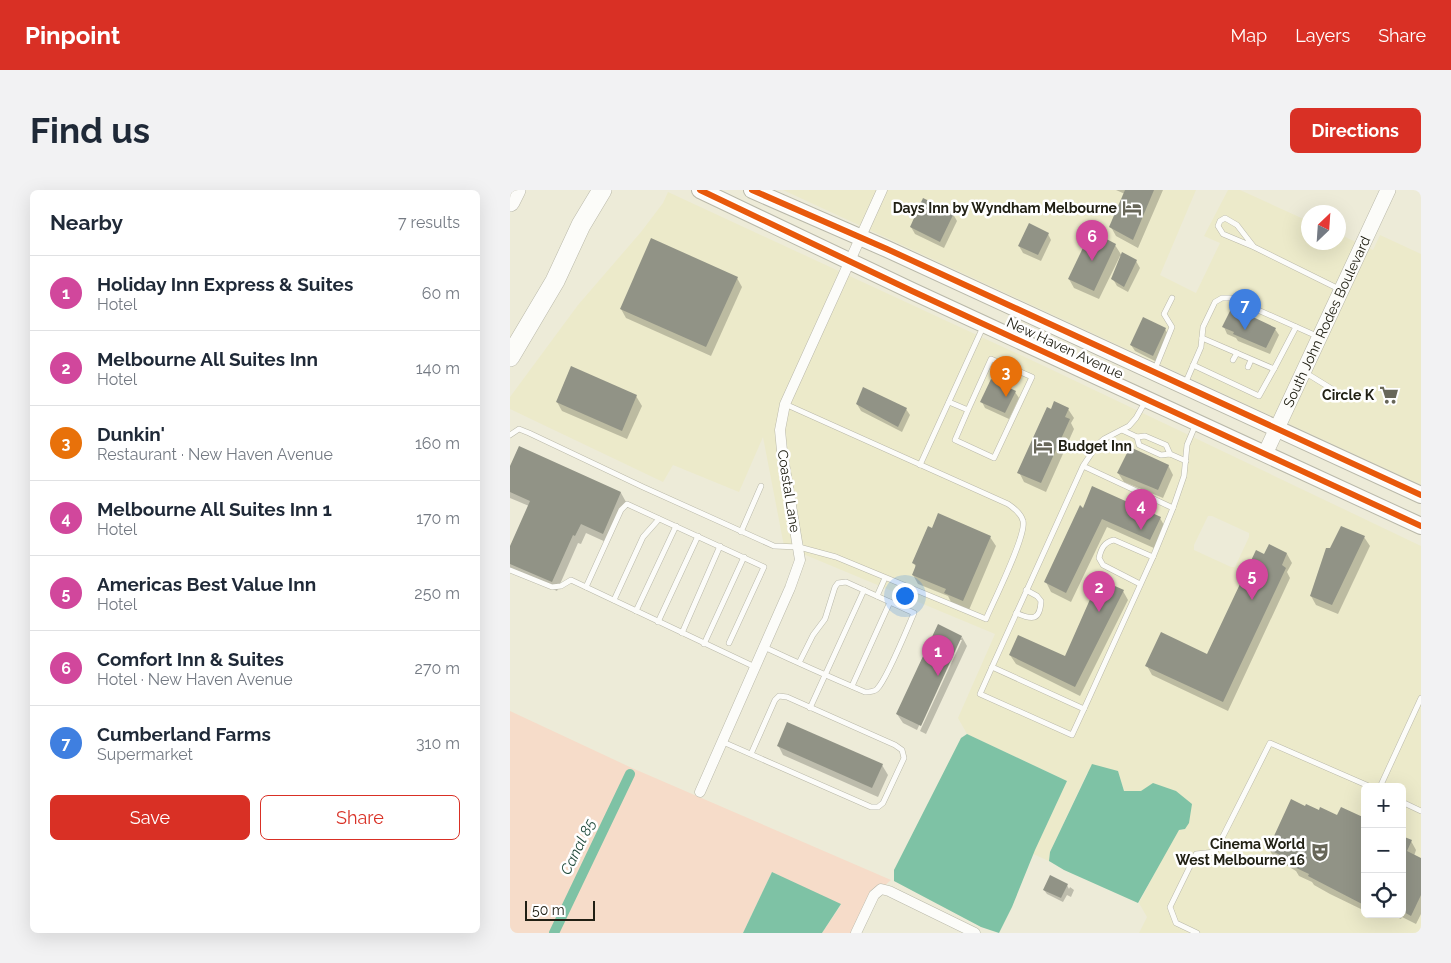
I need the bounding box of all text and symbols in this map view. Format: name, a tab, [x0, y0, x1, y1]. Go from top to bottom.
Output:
text: Pinpoint	[25, 21, 120, 50]
text: Map	[1231, 25, 1267, 46]
text: Layers	[1295, 25, 1350, 46]
text: Share	[1378, 25, 1426, 46]
button: Directions	[1290, 108, 1421, 153]
text: Find us	[30, 110, 150, 151]
hotel icon: Days Inn by Wyndham Melbourne	[1121, 197, 1143, 219]
place label: Days Inn by Wyndham Melbourne	[893, 200, 1118, 216]
north arrow	[1301, 205, 1346, 250]
text: Nearby	[50, 210, 123, 235]
text: 7 results	[398, 213, 460, 232]
pin: 6	[1076, 220, 1108, 261]
street label: South John Rodes Boulevard	[1280, 234, 1373, 410]
text: Holiday Inn Express & Suites	[97, 273, 353, 295]
text: 1	[62, 284, 70, 303]
text: 60 m	[422, 284, 460, 303]
pin: 7	[1229, 289, 1261, 330]
text: Hotel	[97, 295, 137, 314]
street label: New Haven Avenue	[1004, 314, 1126, 382]
text: Melbourne All Suites Inn	[97, 348, 318, 370]
pin: 3	[990, 356, 1022, 397]
text: 2	[61, 359, 71, 378]
text: 140 m	[416, 359, 460, 378]
text: Hotel	[97, 370, 137, 389]
supermarket icon: Circle K	[1378, 384, 1400, 406]
place label: Circle K	[1322, 387, 1375, 403]
text: Dunkin'	[97, 423, 165, 445]
text: 3	[62, 434, 70, 453]
text: 160 m	[415, 434, 460, 453]
hotel icon: Budget Inn	[1032, 435, 1054, 457]
place label: Budget Inn	[1058, 438, 1132, 454]
text: Restaurant · New Haven Avenue	[97, 445, 333, 464]
street label: Coastal Lane	[775, 448, 803, 534]
pin: 4	[1125, 489, 1157, 530]
text: Melbourne All Suites Inn 1	[97, 498, 332, 520]
text: 4	[61, 509, 71, 528]
text: 170 m	[416, 509, 460, 528]
text: Hotel	[97, 520, 137, 539]
pin: 5	[1236, 559, 1268, 600]
pin: 2	[1083, 571, 1115, 612]
text: Americas Best Value Inn	[97, 573, 316, 595]
your location	[892, 583, 918, 609]
text: 5	[62, 584, 70, 603]
text: 250 m	[414, 584, 460, 603]
text: Hotel	[97, 595, 137, 614]
pin: 1	[922, 635, 954, 676]
text: Comfort Inn & Suites	[97, 648, 284, 670]
text: 6	[61, 659, 71, 678]
text: 270 m	[415, 659, 460, 678]
text: Hotel · New Haven Avenue	[97, 670, 293, 689]
text: Cumberland Farms	[97, 723, 271, 745]
text: 7	[62, 734, 70, 753]
text: 310 m	[416, 734, 460, 753]
text: Supermarket	[97, 745, 193, 764]
map controls	[1361, 783, 1406, 918]
button: +	[1361, 783, 1406, 828]
button: Save	[50, 795, 250, 840]
button: Share	[260, 795, 460, 840]
water label: Canal 85	[557, 816, 599, 878]
button: −	[1361, 828, 1406, 873]
place label: Cinema World West Melbourne 16	[1175, 836, 1305, 868]
theatre icon: Cinema World West Melbourne 16	[1309, 841, 1331, 863]
button: locate	[1361, 873, 1406, 918]
scale bar	[525, 898, 595, 921]
text: 50 m	[532, 902, 565, 918]

